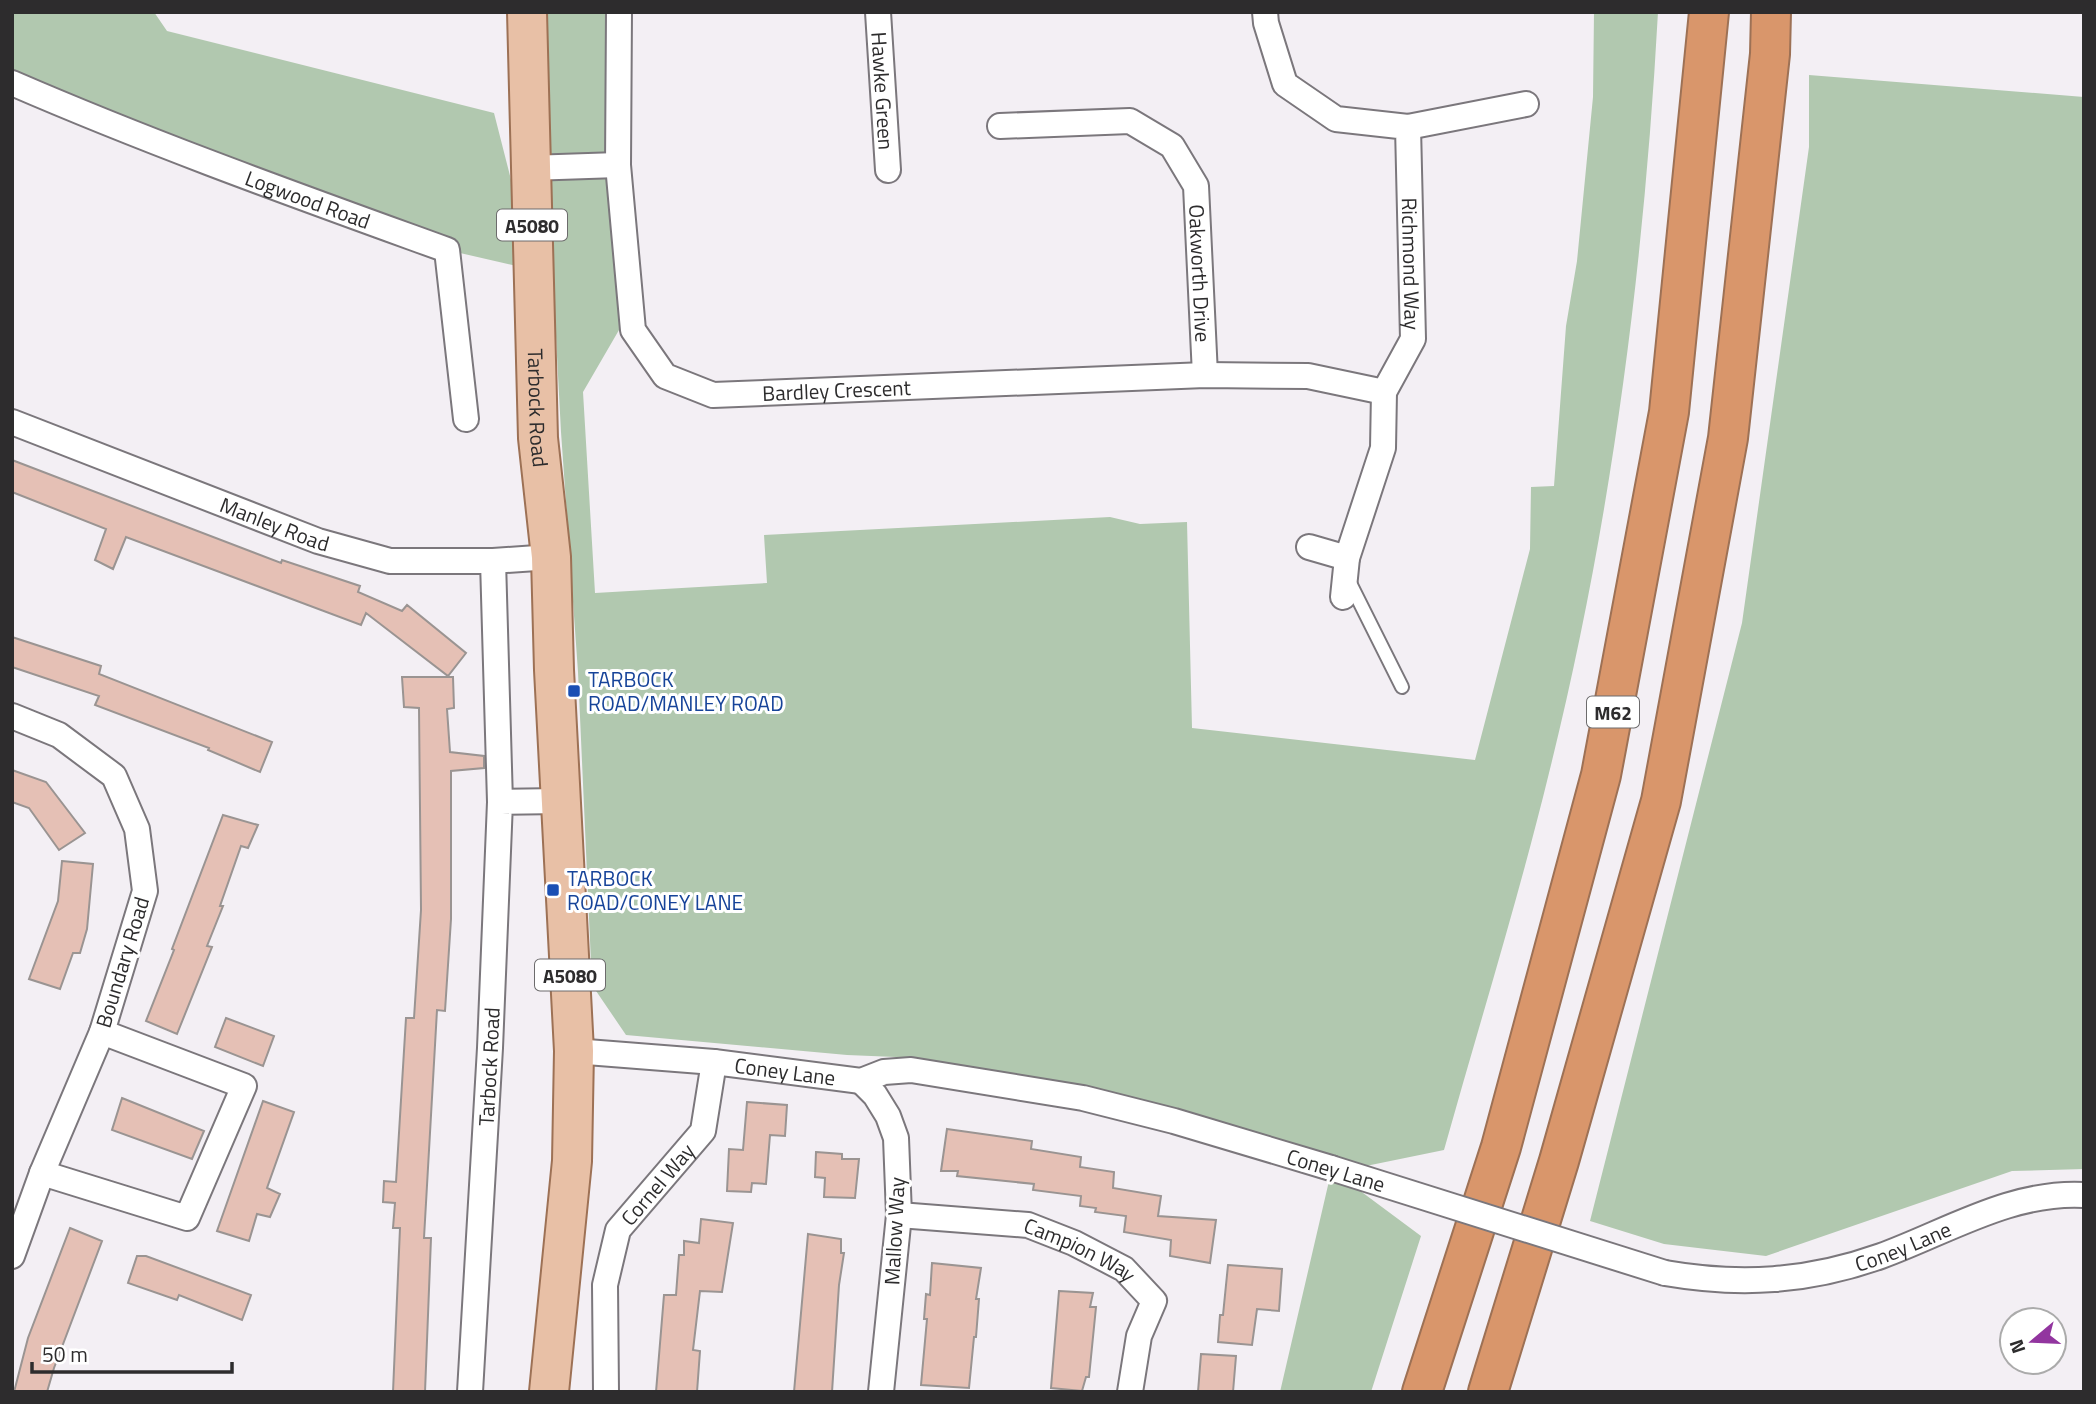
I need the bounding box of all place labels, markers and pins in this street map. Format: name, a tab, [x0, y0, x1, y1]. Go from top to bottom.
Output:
place label: TARBOCK ROAD/MANLEY ROAD	[588, 663, 784, 719]
marker: TARBOCK ROAD/MANLEY ROAD	[566, 683, 582, 699]
place label: TARBOCK ROAD/CONEY LANE	[567, 862, 743, 918]
marker: TARBOCK ROAD/CONEY LANE	[545, 882, 561, 898]

